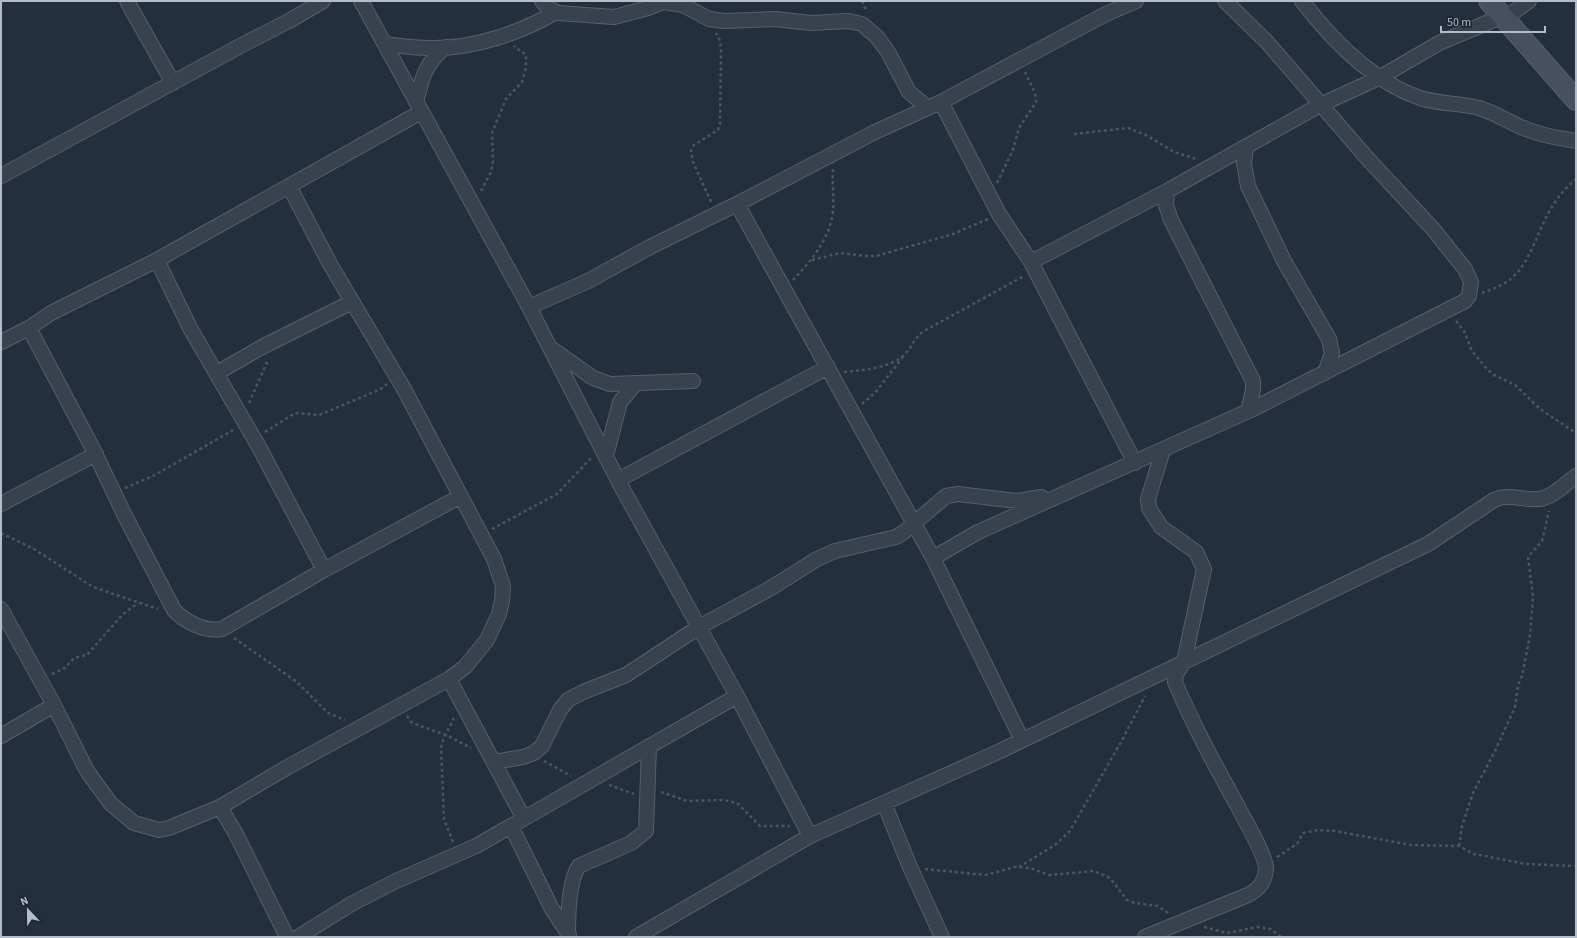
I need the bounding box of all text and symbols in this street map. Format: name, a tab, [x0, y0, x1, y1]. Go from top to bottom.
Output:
scale bar	[1441, 8, 1545, 34]
text: 50 m	[1447, 14, 1471, 31]
north arrow	[8, 890, 48, 930]
text: N	[18, 893, 31, 910]

